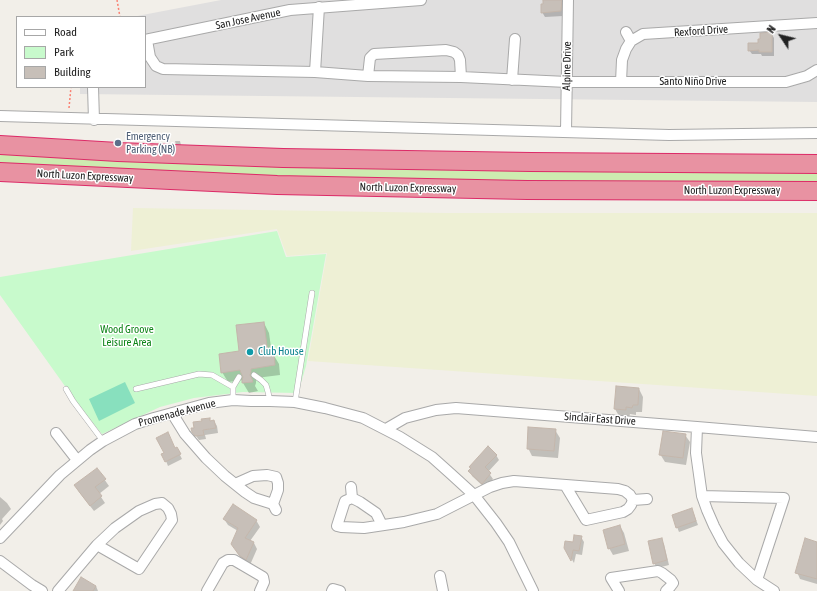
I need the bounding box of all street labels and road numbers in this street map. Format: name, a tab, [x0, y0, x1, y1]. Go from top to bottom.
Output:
street label: San Jose Avenue	[214, 6, 282, 32]
street label: Rexford Drive	[673, 23, 729, 39]
street label: Alpine Drive	[560, 41, 574, 91]
street label: Santo Niño Drive	[659, 75, 727, 89]
street label: North Luzon Expressway	[36, 167, 134, 185]
street label: North Luzon Expressway	[360, 181, 456, 195]
street label: North Luzon Expressway	[684, 184, 780, 198]
street label: Promenade Avenue	[137, 396, 217, 430]
street label: Sinclair East Drive	[564, 410, 636, 428]

